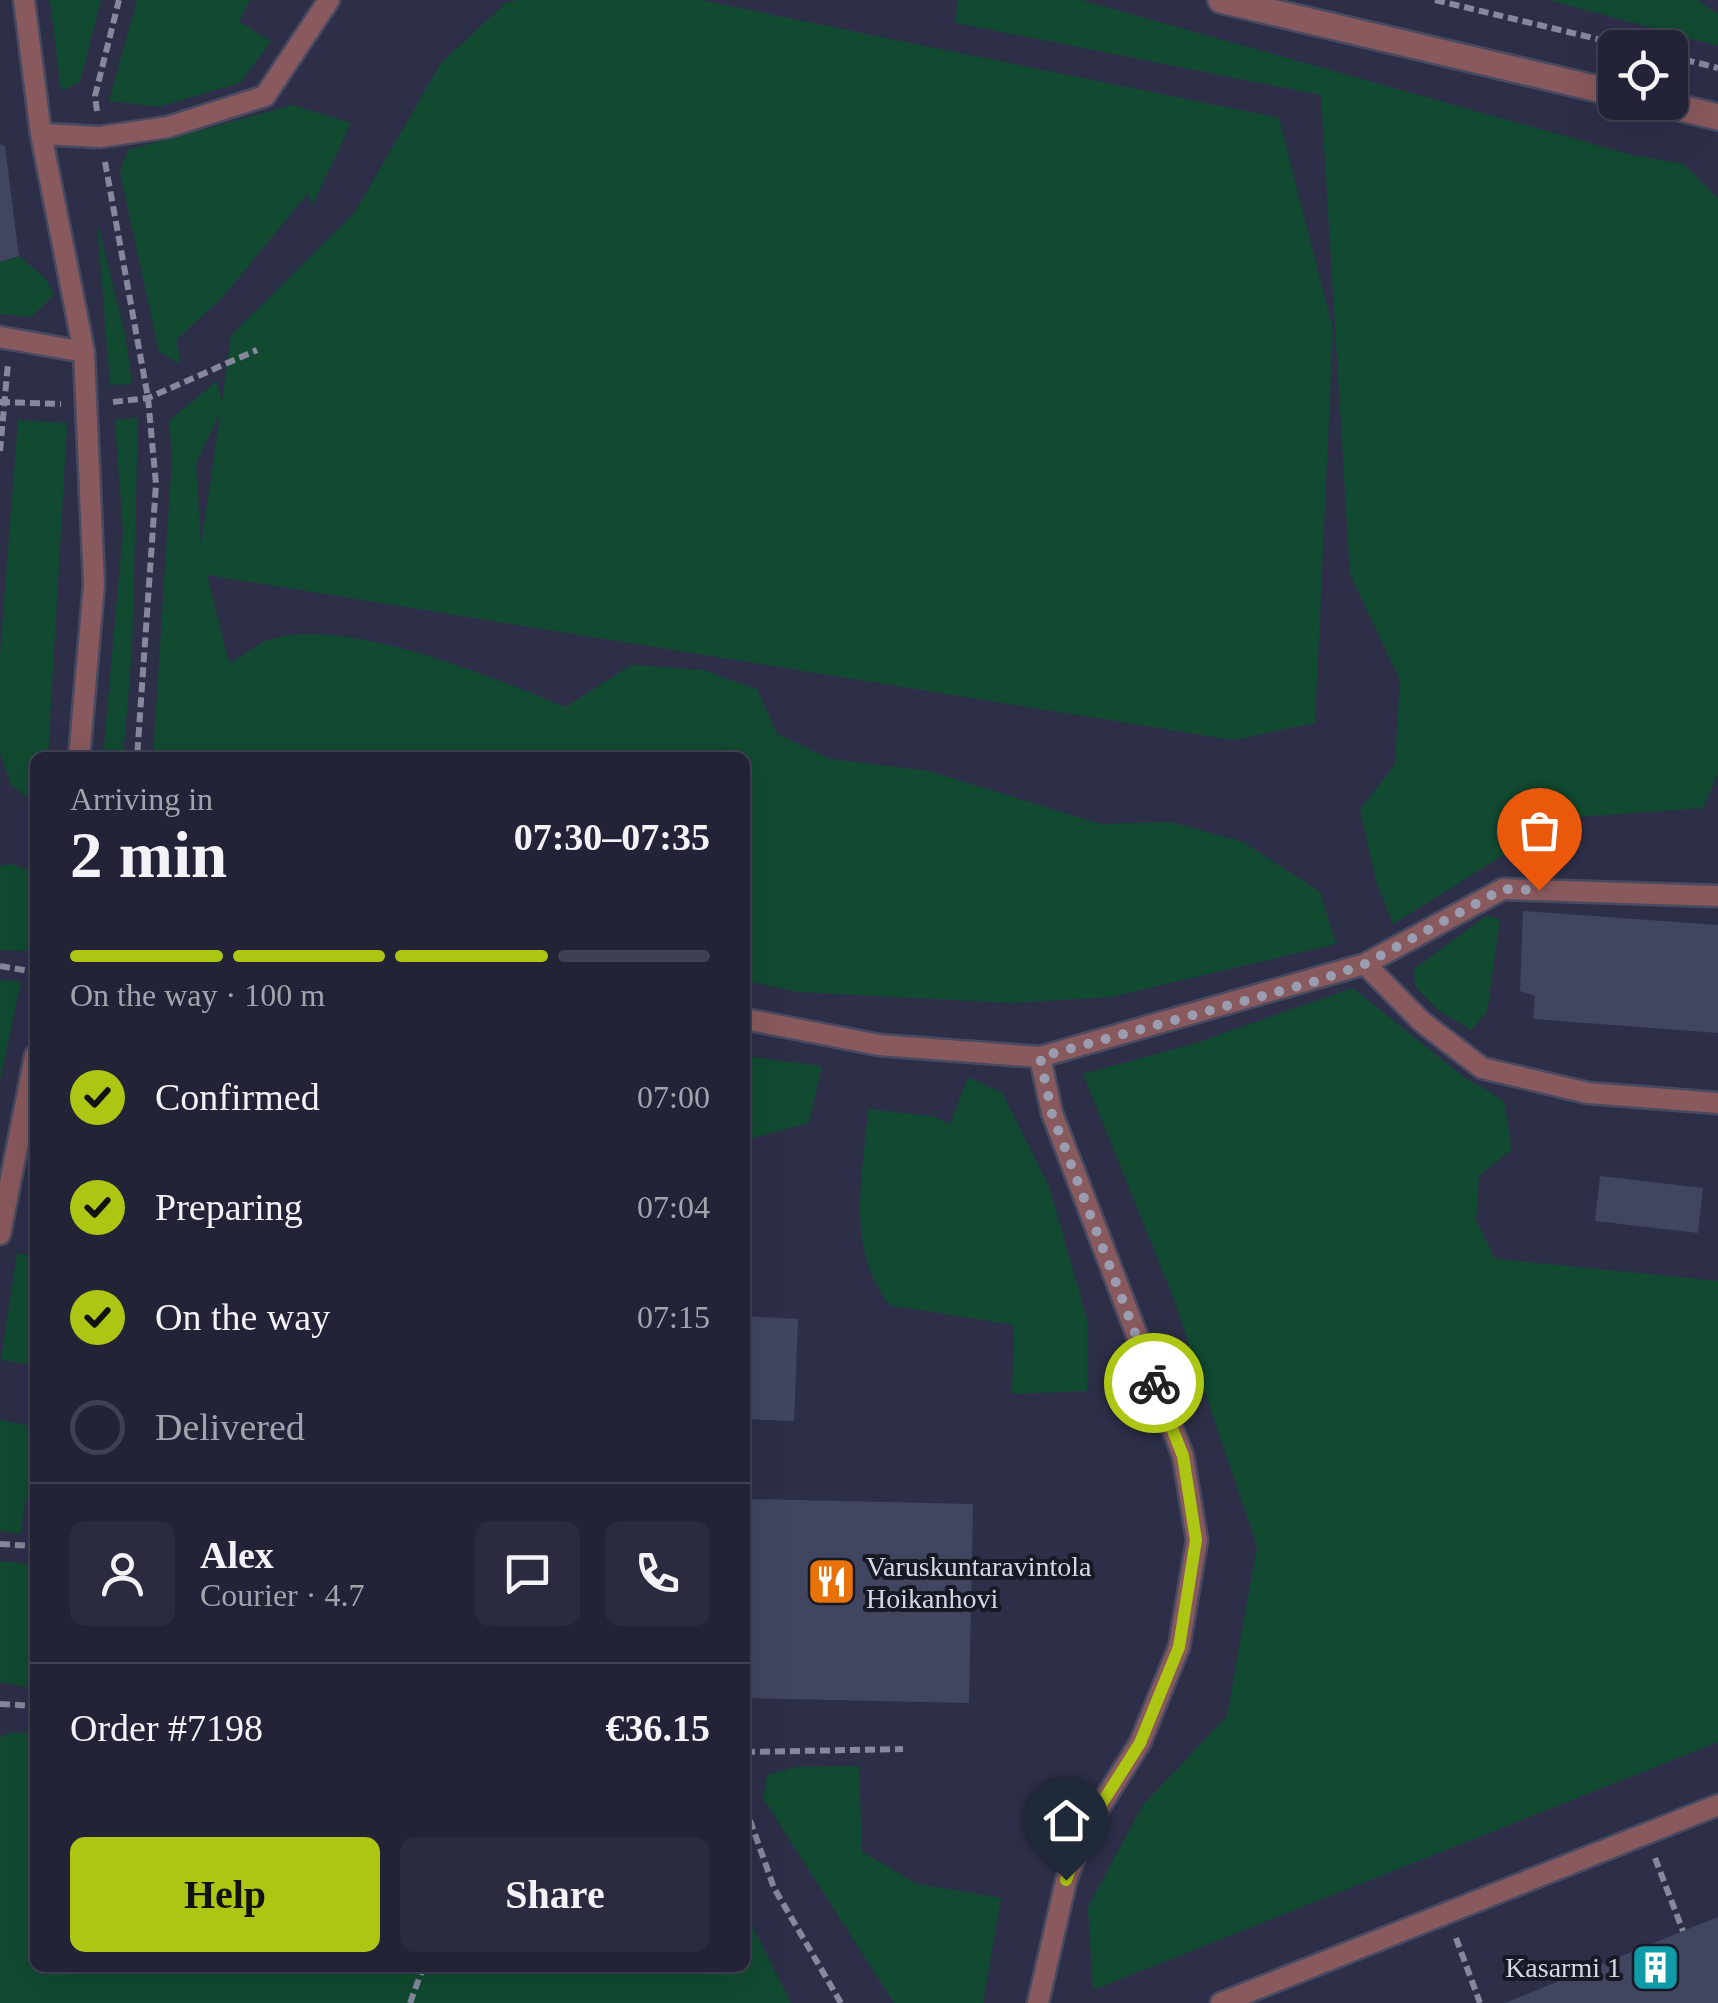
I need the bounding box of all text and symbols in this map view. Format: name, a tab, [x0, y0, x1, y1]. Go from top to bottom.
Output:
map controls	[1598, 30, 1688, 120]
button: locate	[1598, 30, 1688, 120]
text: Arriving in	[70, 781, 213, 817]
pin	[1497, 788, 1582, 891]
icon: bag	[1512, 803, 1567, 858]
text: 07:30–07:35	[514, 816, 710, 858]
text: 2 min	[70, 819, 227, 891]
text: On the way · 100 m	[70, 977, 325, 1013]
icon: check	[70, 1070, 125, 1125]
text: Confirmed	[155, 1076, 320, 1118]
text: 07:00	[637, 1079, 710, 1115]
icon: check	[70, 1180, 125, 1235]
text: Preparing	[155, 1186, 303, 1228]
text: 07:04	[637, 1189, 710, 1225]
icon: check	[70, 1290, 125, 1345]
text: On the way	[155, 1296, 330, 1338]
text: 07:15	[637, 1299, 710, 1335]
courier	[1104, 1333, 1204, 1433]
icon: bike	[1127, 1356, 1182, 1411]
text: Delivered	[155, 1406, 305, 1448]
button: person	[70, 1521, 175, 1626]
button: chat	[475, 1521, 580, 1626]
button: phone	[605, 1521, 710, 1626]
text: Alex	[200, 1534, 274, 1576]
place label: Varuskuntaravintola Hoikanhovi	[866, 1551, 1092, 1614]
restaurant icon: Varuskuntaravintola Hoikanhovi	[805, 1556, 857, 1608]
text: Courier · 4.7	[200, 1577, 364, 1613]
text: Order #7198	[70, 1707, 263, 1749]
text: €36.15	[606, 1707, 710, 1749]
pin	[1024, 1778, 1109, 1881]
icon: home	[1039, 1793, 1094, 1848]
button: Help	[70, 1837, 380, 1952]
button: Share	[400, 1837, 710, 1952]
building icon: Kasarmi 1	[1630, 1941, 1682, 1993]
place label: Kasarmi 1	[1505, 1952, 1621, 1983]

